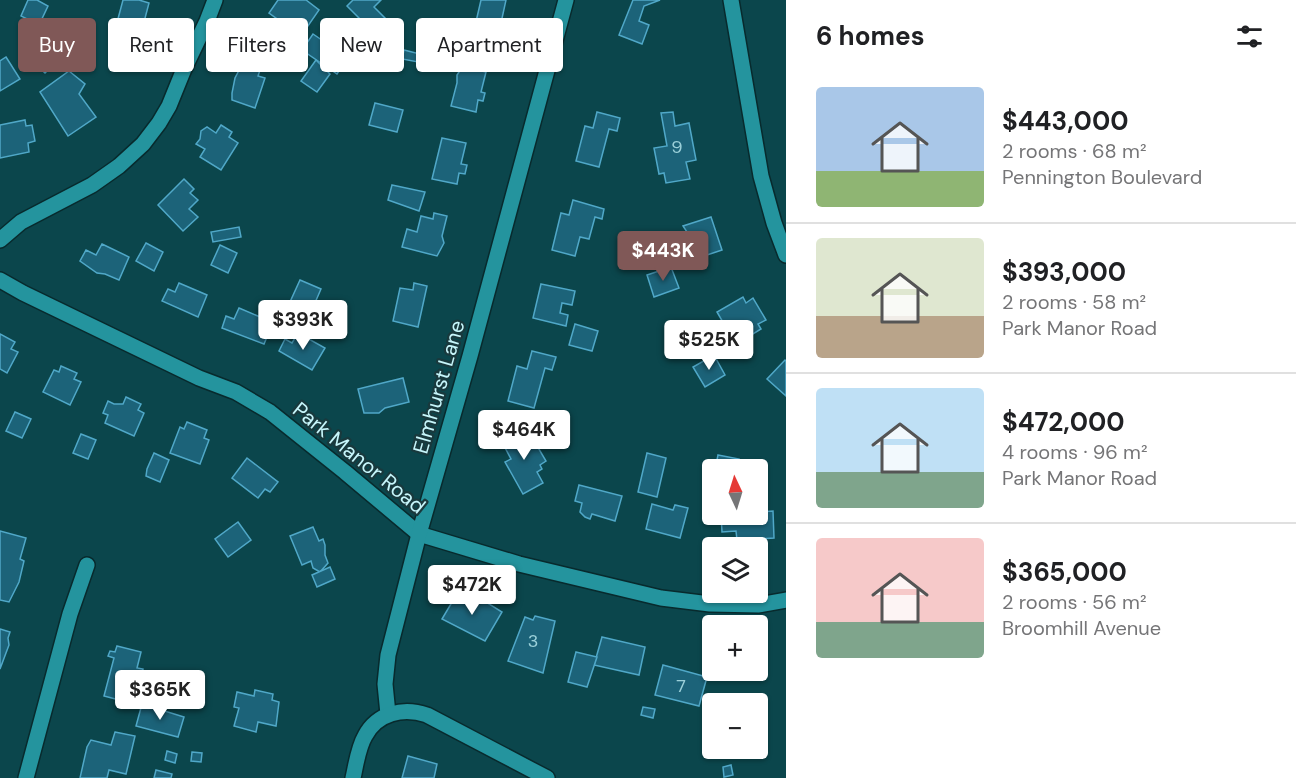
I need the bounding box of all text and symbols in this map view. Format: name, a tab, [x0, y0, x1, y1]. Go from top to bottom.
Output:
chip: Buy	[18, 18, 96, 72]
chip: Rent	[108, 18, 194, 72]
chip: Filters	[206, 18, 308, 72]
chip: New	[320, 18, 404, 72]
chip: Apartment	[416, 18, 563, 72]
text: 6 homes	[816, 19, 924, 53]
icon: filters	[1233, 20, 1266, 53]
text: $443,000	[1002, 104, 1129, 138]
icon: home	[864, 111, 936, 183]
house number: 9	[671, 135, 683, 159]
text: 2 rooms · 68 m²	[1002, 138, 1147, 164]
text: Pennington Boulevard	[1002, 164, 1202, 190]
pin: $443K	[621, 231, 705, 282]
text: $443K	[631, 237, 695, 263]
text: $393,000	[1002, 255, 1126, 289]
icon: home	[864, 262, 936, 334]
text: 2 rooms · 58 m²	[1002, 289, 1146, 315]
pin: $393K	[261, 300, 345, 351]
text: $393K	[272, 306, 334, 332]
text: Park Manor Road	[1002, 315, 1157, 341]
street label: Elmhurst Lane	[407, 317, 471, 457]
pin: $525K	[667, 320, 751, 371]
text: $525K	[678, 326, 740, 352]
street label: Park Manor Road	[287, 396, 431, 520]
text: $472,000	[1002, 405, 1125, 439]
pin: $464K	[482, 410, 566, 461]
icon: home	[864, 412, 936, 484]
text: $464K	[492, 416, 556, 442]
text: 4 rooms · 96 m²	[1002, 439, 1148, 465]
north arrow	[702, 459, 768, 525]
map controls	[702, 459, 768, 759]
text: Park Manor Road	[1002, 465, 1157, 491]
button: layers	[702, 537, 768, 603]
text: $365,000	[1002, 555, 1127, 589]
icon: home	[864, 562, 936, 634]
pin: $472K	[430, 565, 514, 616]
text: $472K	[442, 571, 502, 597]
text: 2 rooms · 56 m²	[1002, 589, 1147, 615]
button: +	[702, 615, 768, 681]
text: Broomhill Avenue	[1002, 615, 1161, 641]
house number: 3	[528, 629, 538, 653]
pin: $365K	[118, 670, 202, 721]
house number: 7	[676, 674, 686, 698]
text: $365K	[129, 676, 191, 702]
button: −	[702, 693, 768, 759]

